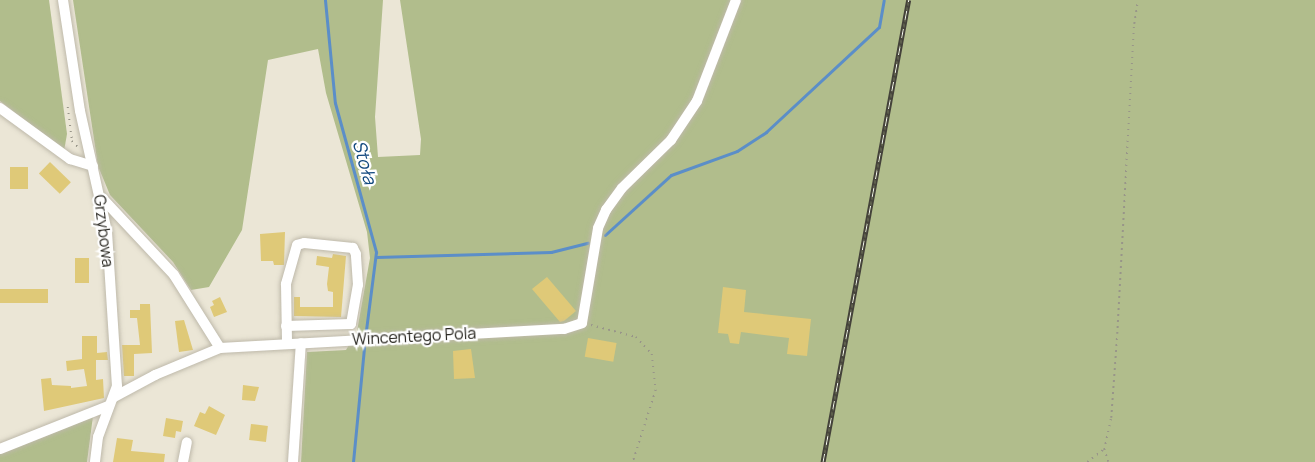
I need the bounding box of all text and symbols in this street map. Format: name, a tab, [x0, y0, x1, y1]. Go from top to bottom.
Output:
water label: Stoła	[348, 137, 382, 187]
street label: Grzybowa	[90, 194, 118, 268]
street label: Wincentego Pola	[351, 323, 477, 349]

